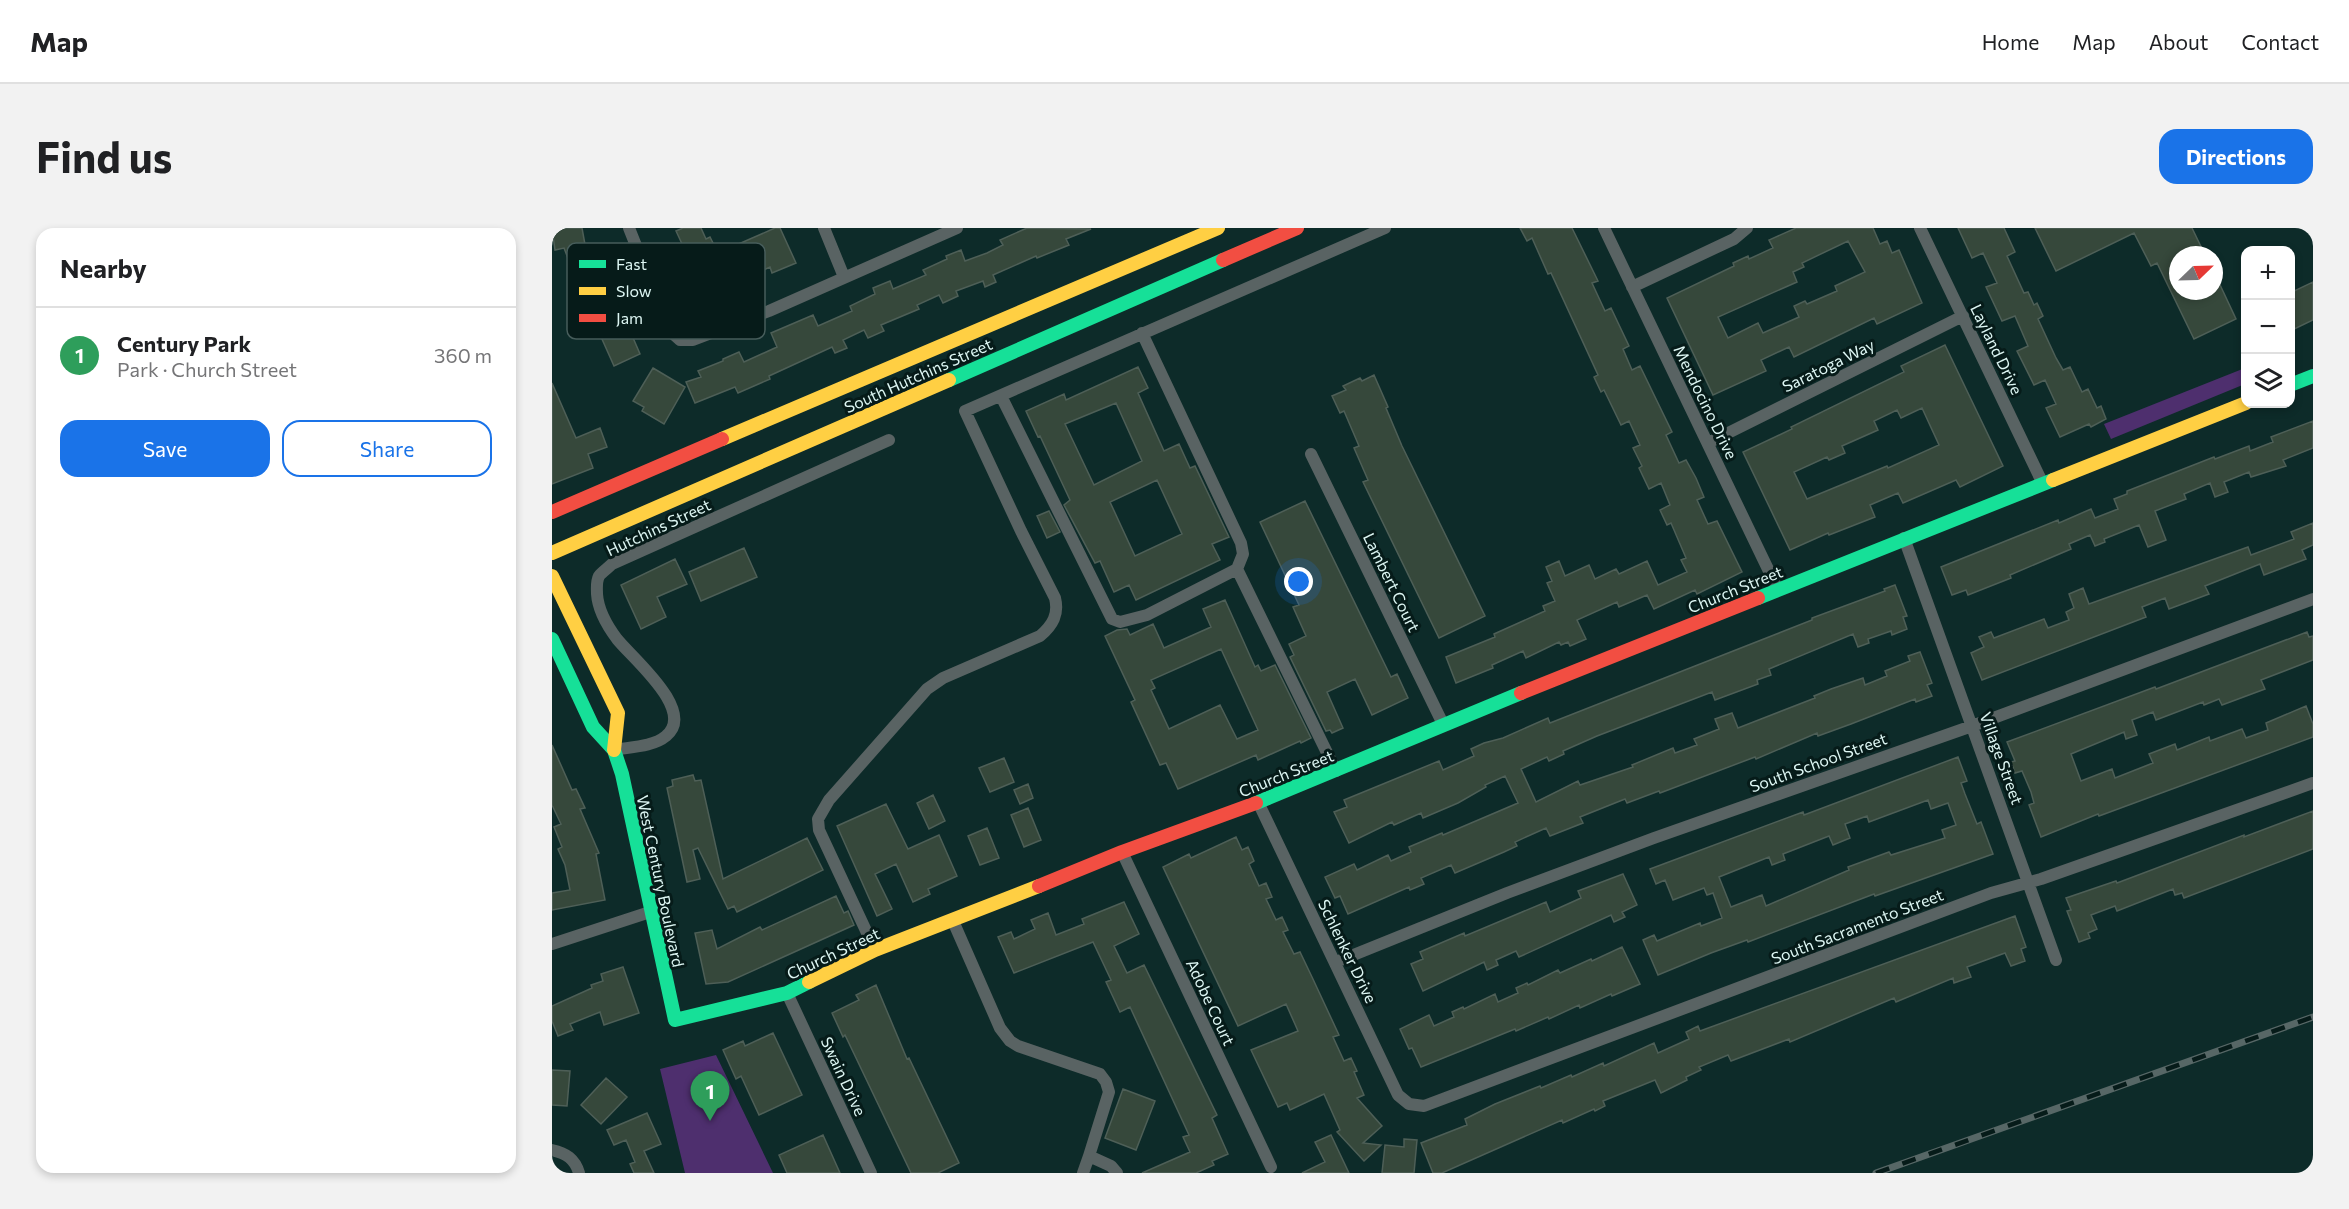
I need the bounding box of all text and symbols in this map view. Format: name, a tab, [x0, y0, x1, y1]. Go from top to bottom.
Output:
text: Map	[30, 24, 88, 58]
text: Home	[1982, 29, 2039, 54]
text: Map	[2072, 29, 2116, 54]
text: About	[2149, 29, 2208, 54]
text: Contact	[2241, 29, 2319, 54]
button: Directions	[2159, 129, 2313, 184]
text: Find us	[36, 130, 172, 182]
legend	[567, 243, 765, 339]
north arrow	[2169, 246, 2223, 300]
map controls	[2241, 246, 2295, 408]
button: +	[2241, 246, 2295, 300]
text: Nearby	[60, 252, 147, 283]
text: Fast	[616, 254, 647, 273]
text: Slow	[616, 281, 652, 300]
button: −	[2241, 300, 2295, 354]
street label: Layland Drive	[1967, 301, 2027, 397]
text: Jam	[616, 308, 643, 327]
text: Century Park	[117, 330, 251, 357]
street label: South Hutchins Street	[841, 334, 995, 416]
street label: Saratoga Way	[1779, 334, 1877, 396]
street label: Mendocino Drive	[1670, 342, 1742, 462]
text: 1	[75, 343, 84, 367]
text: 360 m	[434, 343, 492, 367]
button: layers	[2241, 354, 2295, 408]
text: Park · Church Street	[117, 357, 297, 381]
button: Save	[60, 420, 270, 477]
button: Share	[282, 420, 492, 477]
street label: Hutchins Street	[603, 494, 714, 560]
street label: Lambert Court	[1360, 529, 1424, 635]
street label: Church Street	[1685, 561, 1786, 617]
your location	[1284, 567, 1313, 596]
street label: Village Street	[1977, 709, 2028, 807]
street label: South School Street	[1747, 728, 1890, 796]
street label: Church Street	[1236, 745, 1337, 801]
street label: West Century Boulevard	[633, 793, 689, 969]
street label: South Sacramento Street	[1768, 884, 1946, 968]
street label: Schlenker Drive	[1315, 896, 1381, 1006]
street label: Church Street	[783, 923, 883, 983]
street label: Adobe Court	[1183, 956, 1239, 1048]
street label: Swain Drive	[817, 1033, 871, 1119]
pin: 1	[690, 1072, 730, 1121]

